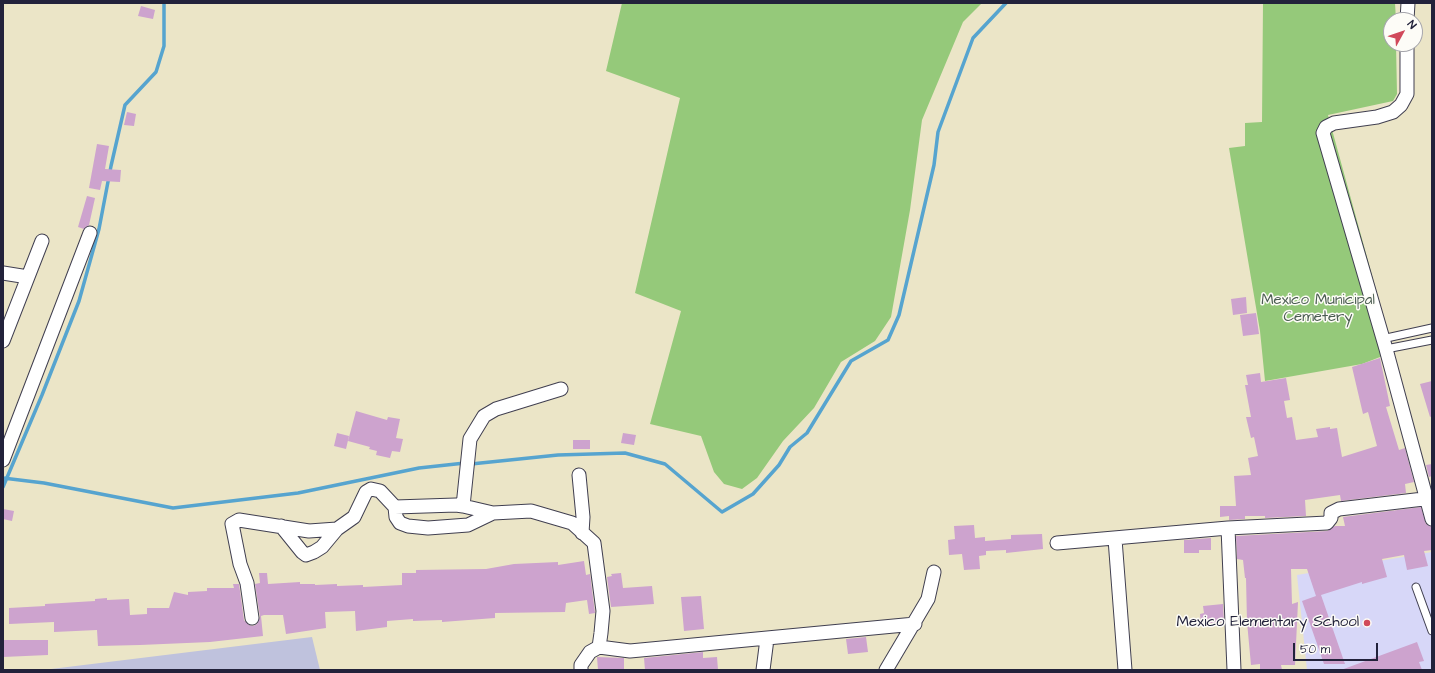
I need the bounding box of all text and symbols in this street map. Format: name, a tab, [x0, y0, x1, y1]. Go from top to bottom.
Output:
north arrow	[1383, 12, 1423, 52]
text: N	[1404, 17, 1420, 32]
park label: Mexico Municipal Cemetery	[1261, 292, 1375, 327]
place label: Mexico Elementary School	[1177, 614, 1359, 632]
marker: Mexico Elementary School	[1362, 618, 1372, 628]
scale bar	[1295, 635, 1380, 661]
text: 50 m	[1300, 641, 1330, 658]

